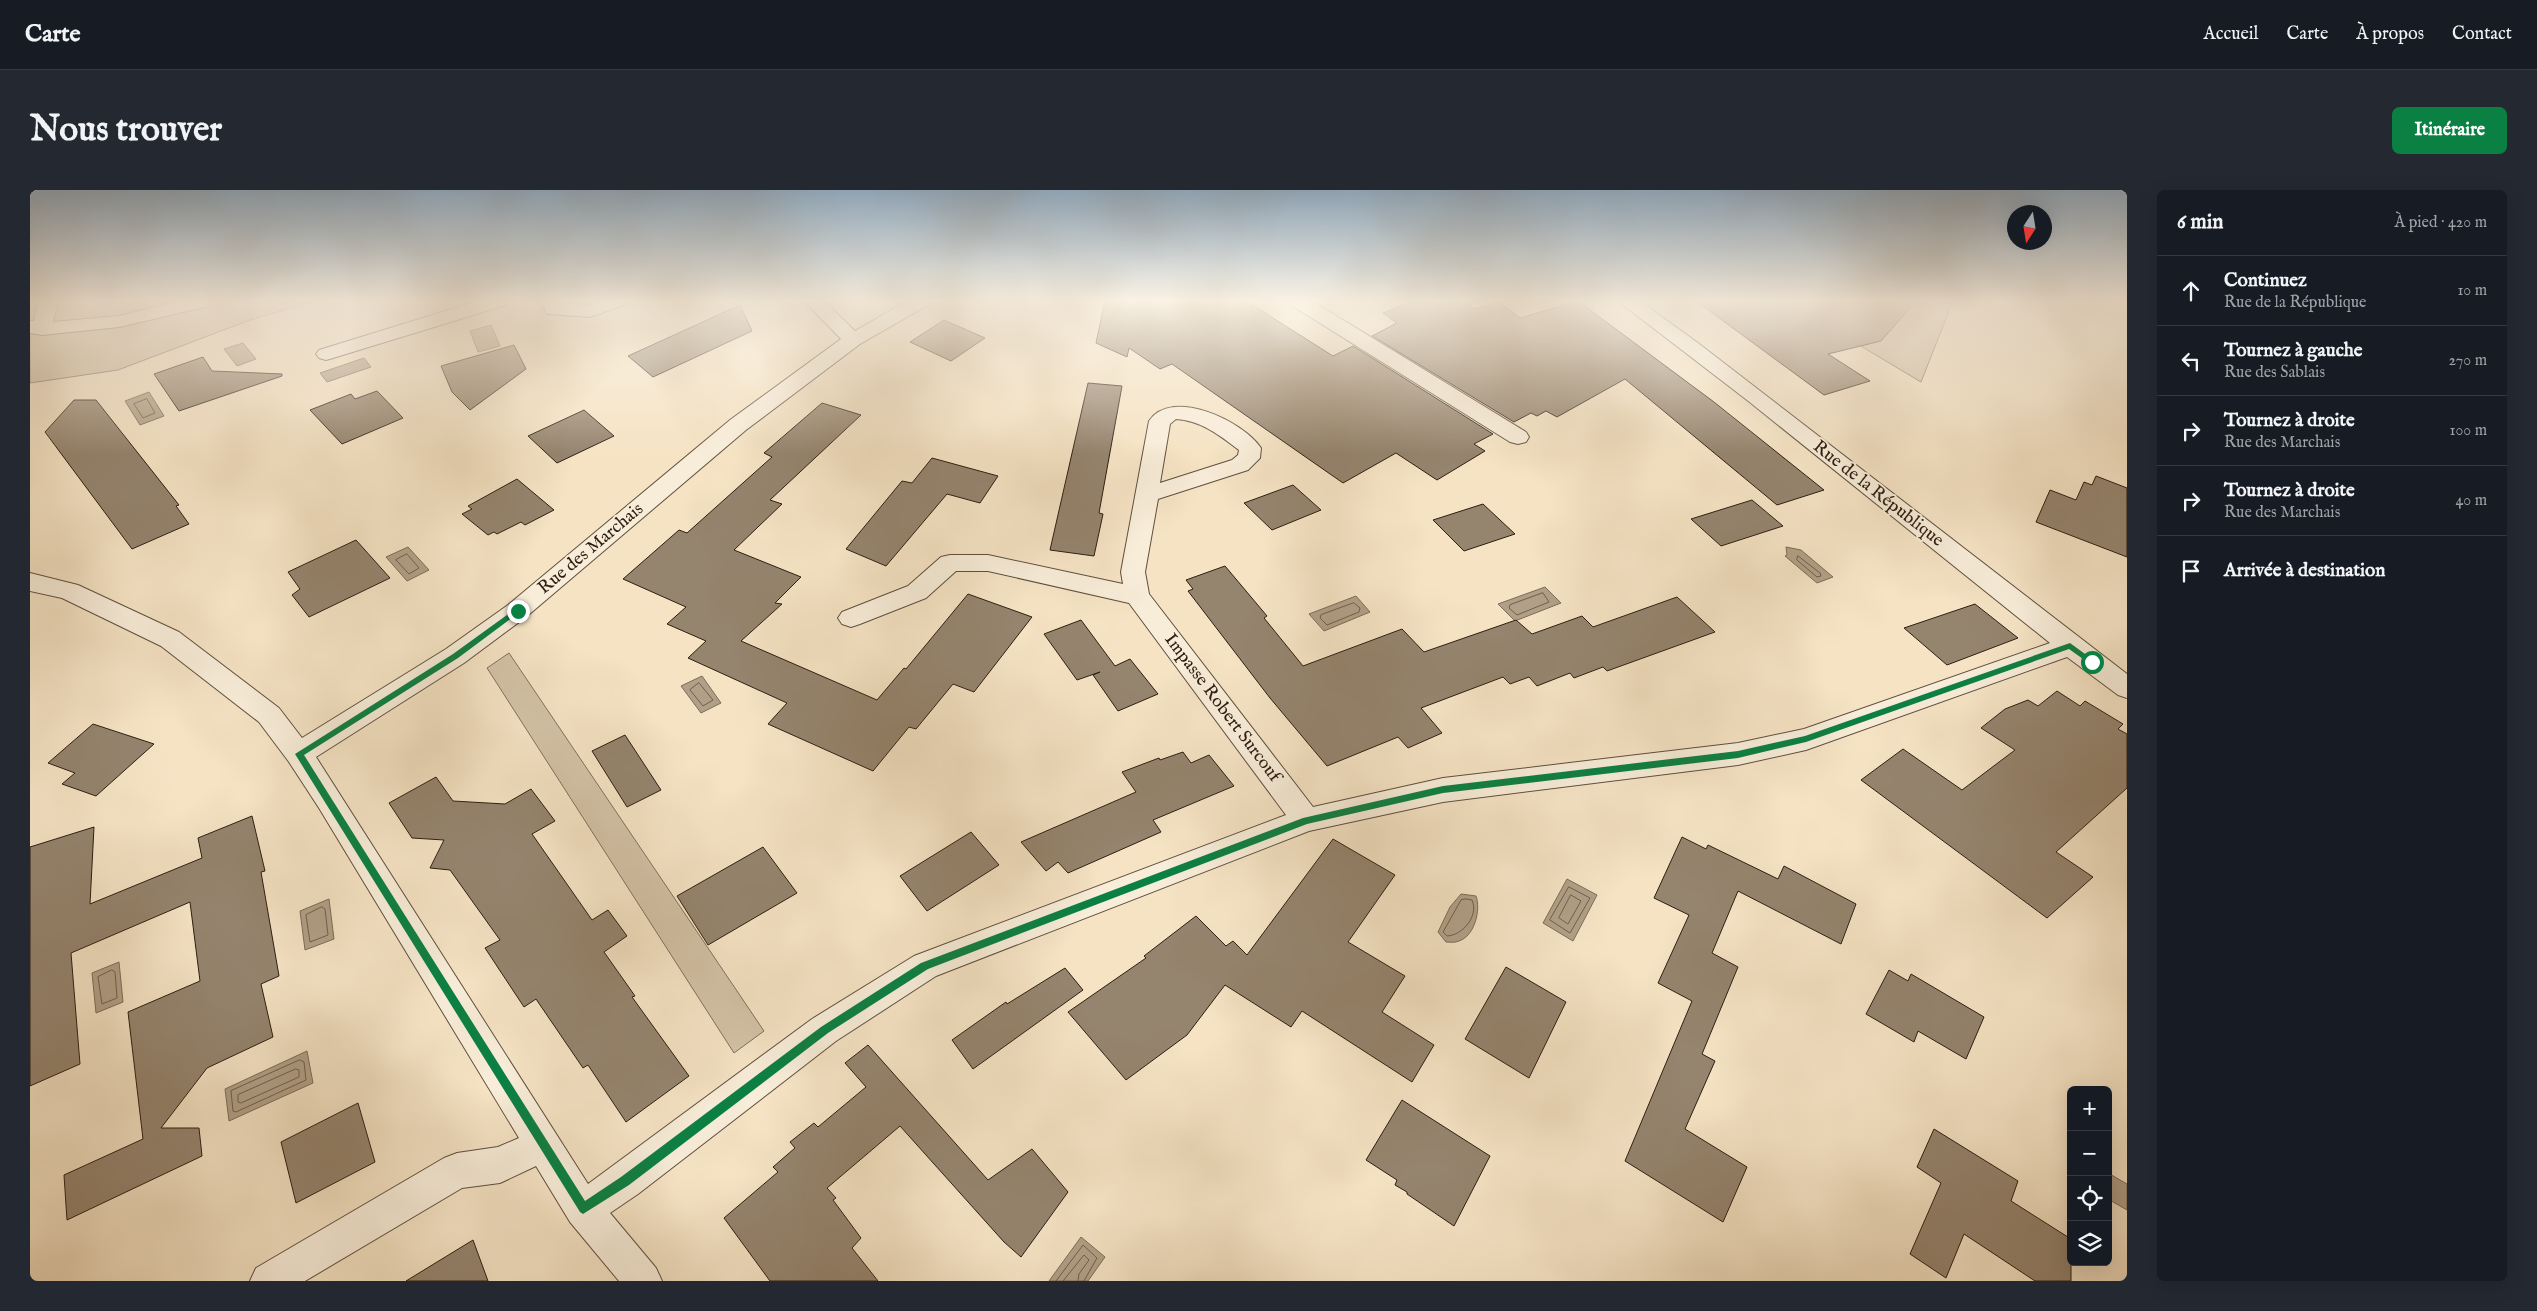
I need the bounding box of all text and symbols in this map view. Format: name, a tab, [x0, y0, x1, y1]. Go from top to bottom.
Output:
text: Carte	[25, 19, 81, 50]
text: Accueil	[2204, 23, 2259, 46]
text: Carte	[2287, 23, 2328, 46]
text: À propos	[2356, 23, 2424, 46]
text: Contact	[2452, 23, 2512, 46]
button: Itinéraire	[2392, 107, 2507, 154]
text: Nous trouver	[30, 108, 222, 153]
north arrow	[2007, 205, 2052, 250]
text: 6 min	[2177, 209, 2223, 236]
text: À pied · 420 m	[2394, 213, 2487, 233]
text: Continuez	[2224, 269, 2307, 293]
icon: ahead	[2177, 277, 2205, 305]
text: 10 m	[2457, 281, 2487, 301]
text: Rue de la République	[2224, 293, 2366, 313]
text: Tournez à gauche	[2224, 339, 2363, 363]
icon: left	[2177, 347, 2205, 375]
text: 270 m	[2448, 351, 2487, 371]
text: Rue des Sablais	[2224, 363, 2325, 383]
text: Tournez à droite	[2224, 409, 2355, 433]
icon: right	[2177, 417, 2205, 445]
text: 100 m	[2450, 421, 2487, 441]
text: Rue des Marchais	[2224, 433, 2340, 453]
street label: Rue de la République	[1808, 436, 1948, 552]
text: Tournez à droite	[2224, 479, 2355, 503]
icon: right	[2177, 487, 2205, 515]
text: 40 m	[2455, 491, 2487, 511]
street label: Rue des Marchais	[534, 498, 648, 600]
text: Rue des Marchais	[2224, 503, 2340, 523]
icon: arrive	[2177, 557, 2205, 585]
text: Arrivée à destination	[2224, 559, 2385, 583]
route end	[507, 600, 530, 623]
street label: Impasse Robert Surcouf	[1159, 629, 1288, 790]
route start	[2081, 651, 2104, 674]
map controls	[2067, 1086, 2112, 1266]
button: +	[2067, 1086, 2112, 1131]
button: −	[2067, 1131, 2112, 1176]
button: locate	[2067, 1176, 2112, 1221]
button: layers	[2067, 1221, 2112, 1266]

